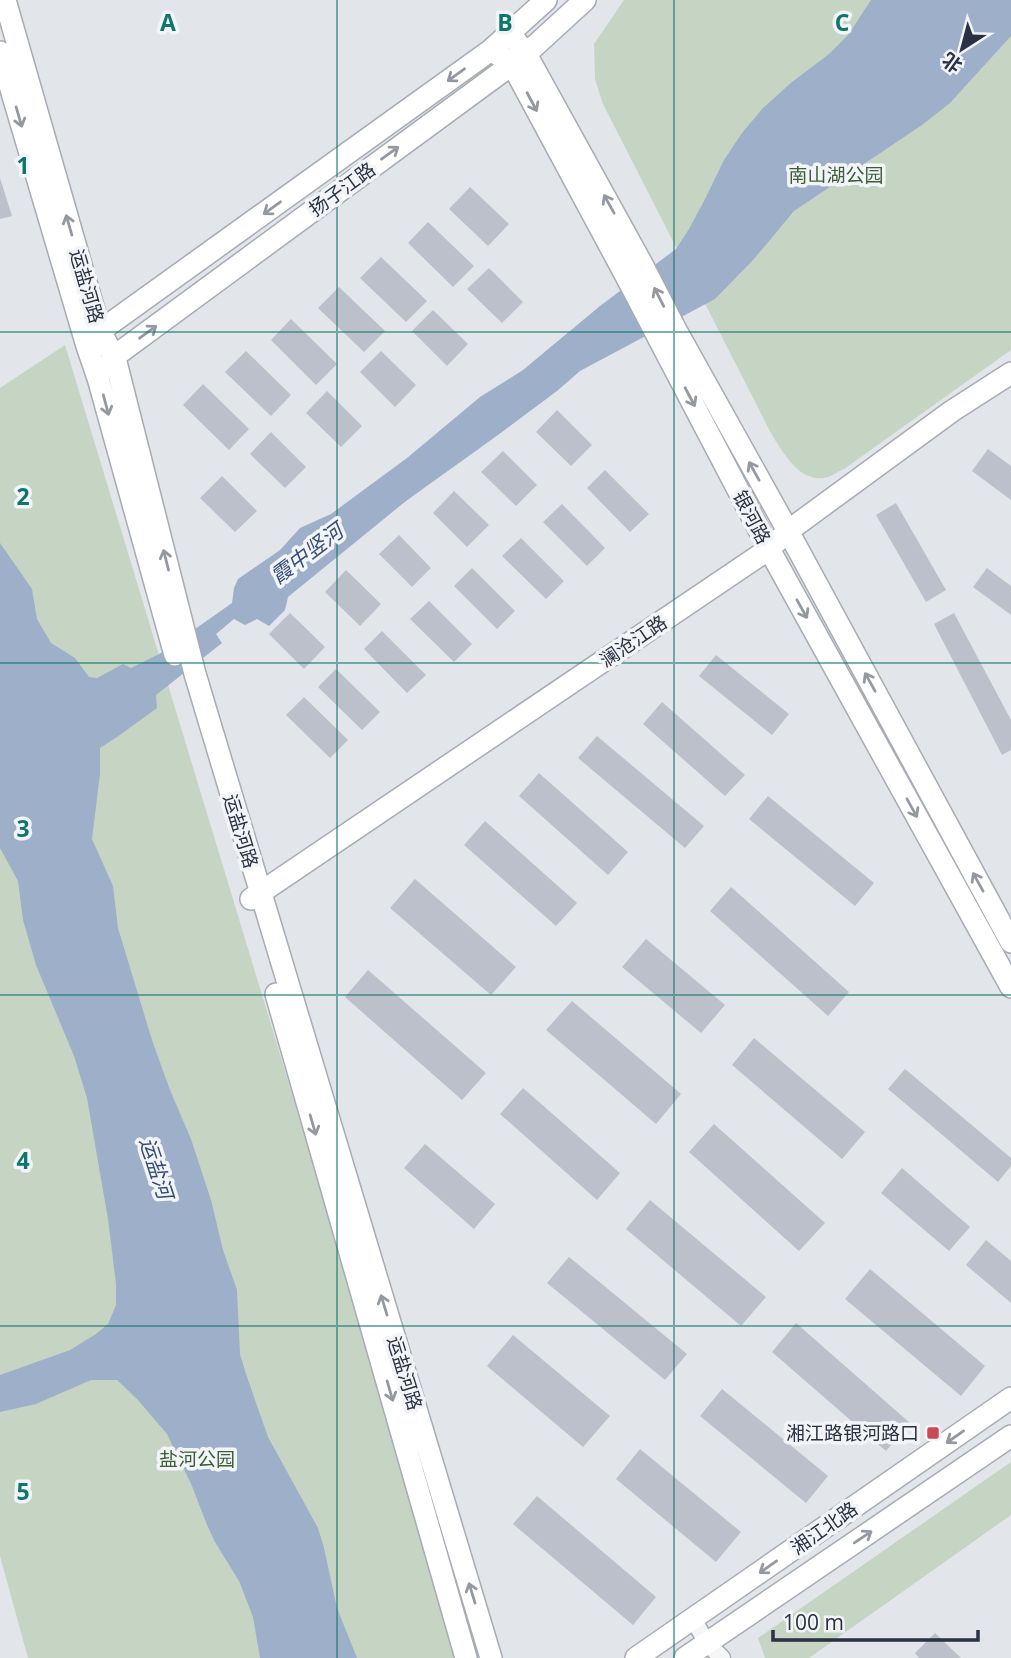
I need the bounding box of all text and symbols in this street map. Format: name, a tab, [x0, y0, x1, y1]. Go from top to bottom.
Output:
text: A	[160, 6, 176, 38]
text: B	[497, 6, 513, 38]
text: C	[835, 6, 849, 38]
north arrow	[927, 14, 997, 84]
text: 北	[937, 47, 967, 79]
one-way arrow	[447, 68, 466, 82]
one-way arrow	[526, 91, 539, 112]
one-way arrow	[14, 106, 27, 128]
one-way arrow	[380, 146, 399, 161]
text: 1	[16, 149, 30, 181]
street label: 扬子江路	[304, 156, 380, 222]
park label: 南山湖公园	[788, 162, 884, 188]
one-way arrow	[602, 195, 616, 215]
one-way arrow	[263, 200, 282, 215]
one-way arrow	[62, 214, 75, 236]
street label: 运盐河路	[64, 246, 110, 326]
one-way arrow	[652, 287, 666, 308]
one-way arrow	[138, 325, 157, 339]
one-way arrow	[683, 386, 697, 407]
one-way arrow	[100, 394, 113, 416]
one-way arrow	[747, 461, 760, 482]
text: 2	[16, 480, 30, 512]
street label: 银河路	[727, 486, 777, 548]
water label: 霞中竖河	[264, 514, 352, 590]
one-way arrow	[159, 549, 172, 572]
one-way arrow	[795, 598, 809, 618]
street label: 澜沧江路	[594, 609, 672, 673]
one-way arrow	[863, 672, 877, 692]
street label: 运盐河路	[217, 791, 265, 871]
one-way arrow	[906, 797, 919, 818]
text: 3	[16, 812, 30, 844]
one-way arrow	[971, 872, 985, 892]
one-way arrow	[308, 1114, 321, 1136]
water label: 运盐河	[134, 1133, 181, 1206]
text: 4	[16, 1144, 30, 1176]
one-way arrow	[377, 1294, 390, 1316]
street label: 运盐河路	[381, 1333, 429, 1413]
one-way arrow	[384, 1380, 397, 1402]
place label: 湘江路银河路口	[786, 1420, 919, 1446]
marker: 湘江路银河路口	[925, 1425, 941, 1441]
one-way arrow	[946, 1430, 965, 1444]
park label: 盐河公园	[159, 1446, 235, 1472]
text: 5	[16, 1475, 30, 1507]
street label: 湘江北路	[785, 1496, 863, 1560]
one-way arrow	[853, 1530, 872, 1544]
one-way arrow	[759, 1560, 778, 1574]
one-way arrow	[464, 1582, 477, 1604]
scale bar	[773, 1598, 978, 1642]
text: 100 m	[783, 1608, 844, 1636]

